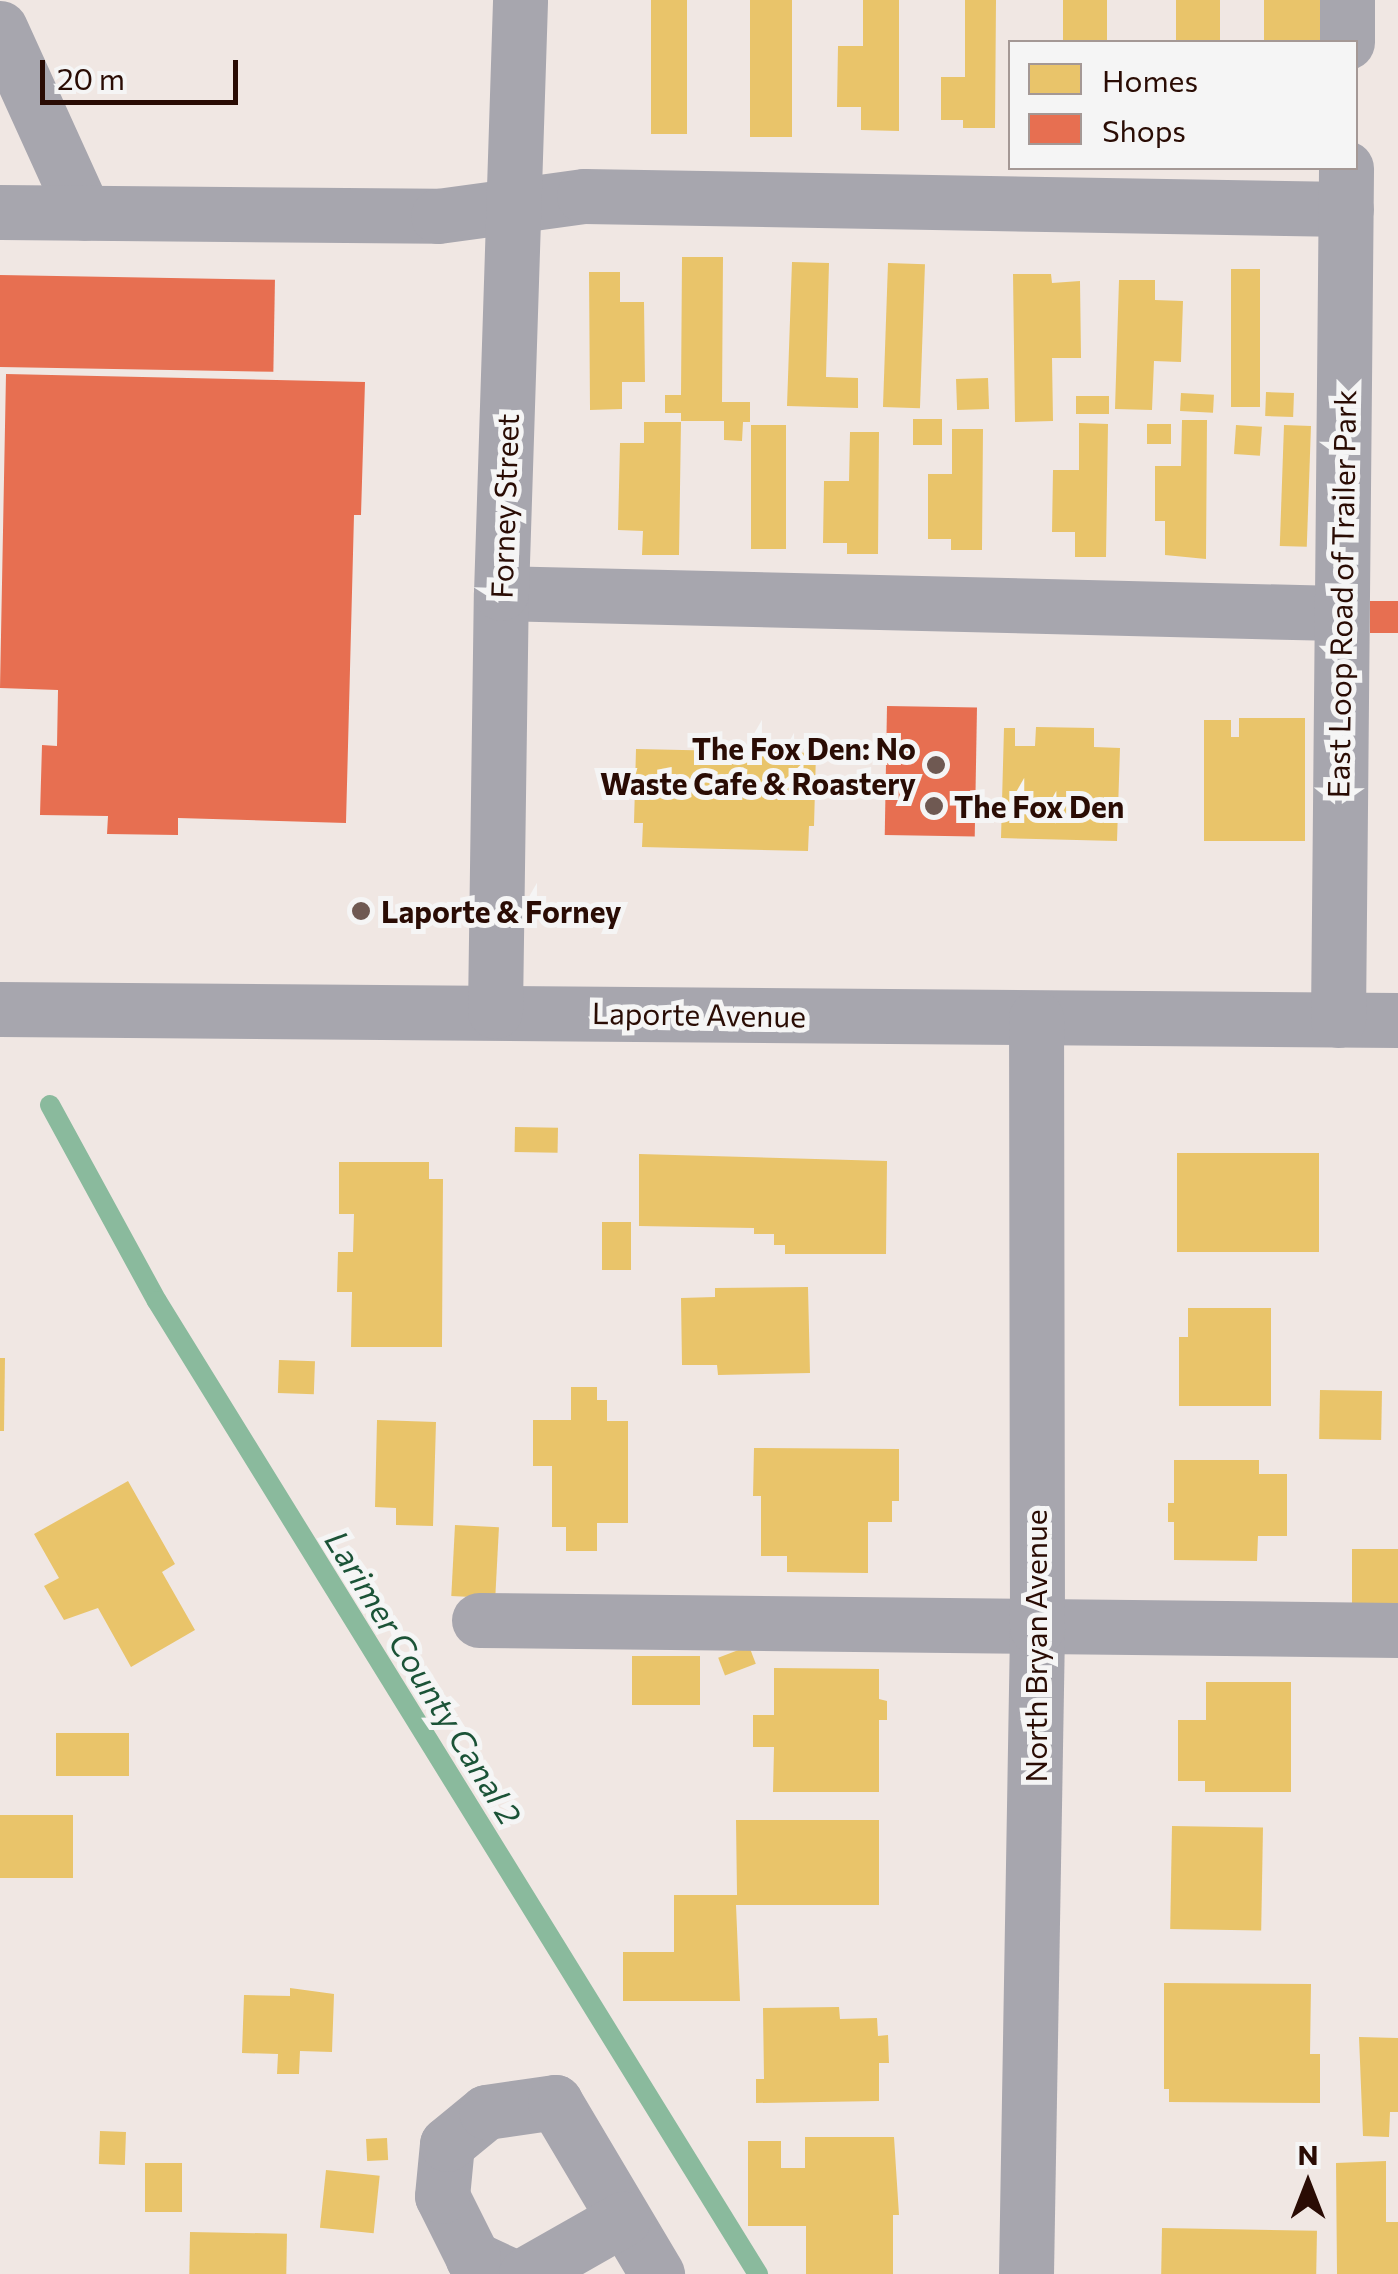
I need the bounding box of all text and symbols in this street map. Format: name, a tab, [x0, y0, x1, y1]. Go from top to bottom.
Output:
scale bar	[45, 40, 242, 102]
legend	[1008, 40, 1358, 170]
text: 20 m	[57, 59, 125, 96]
text: Homes	[1102, 61, 1198, 98]
text: Shops	[1102, 111, 1186, 148]
street label: East Loop Road of Trailer Park	[1319, 389, 1363, 799]
street label: Forney Street	[483, 413, 525, 599]
place label: The Fox Den: No Waste Cafe & Roastery	[600, 730, 916, 800]
marker: The Fox Den: No Waste Cafe & Roastery	[925, 754, 947, 776]
place label: The Fox Den	[954, 788, 1124, 824]
marker: The Fox Den	[923, 795, 945, 817]
place label: Laporte & Forney	[381, 893, 621, 929]
marker: Laporte & Forney	[350, 900, 372, 922]
street label: Laporte Avenue	[592, 994, 806, 1034]
street label: North Bryan Avenue	[1017, 1510, 1053, 1782]
water label: Larimer County Canal 2	[318, 1523, 530, 1831]
north arrow	[1258, 2134, 1358, 2234]
text: N	[1298, 2137, 1319, 2171]

